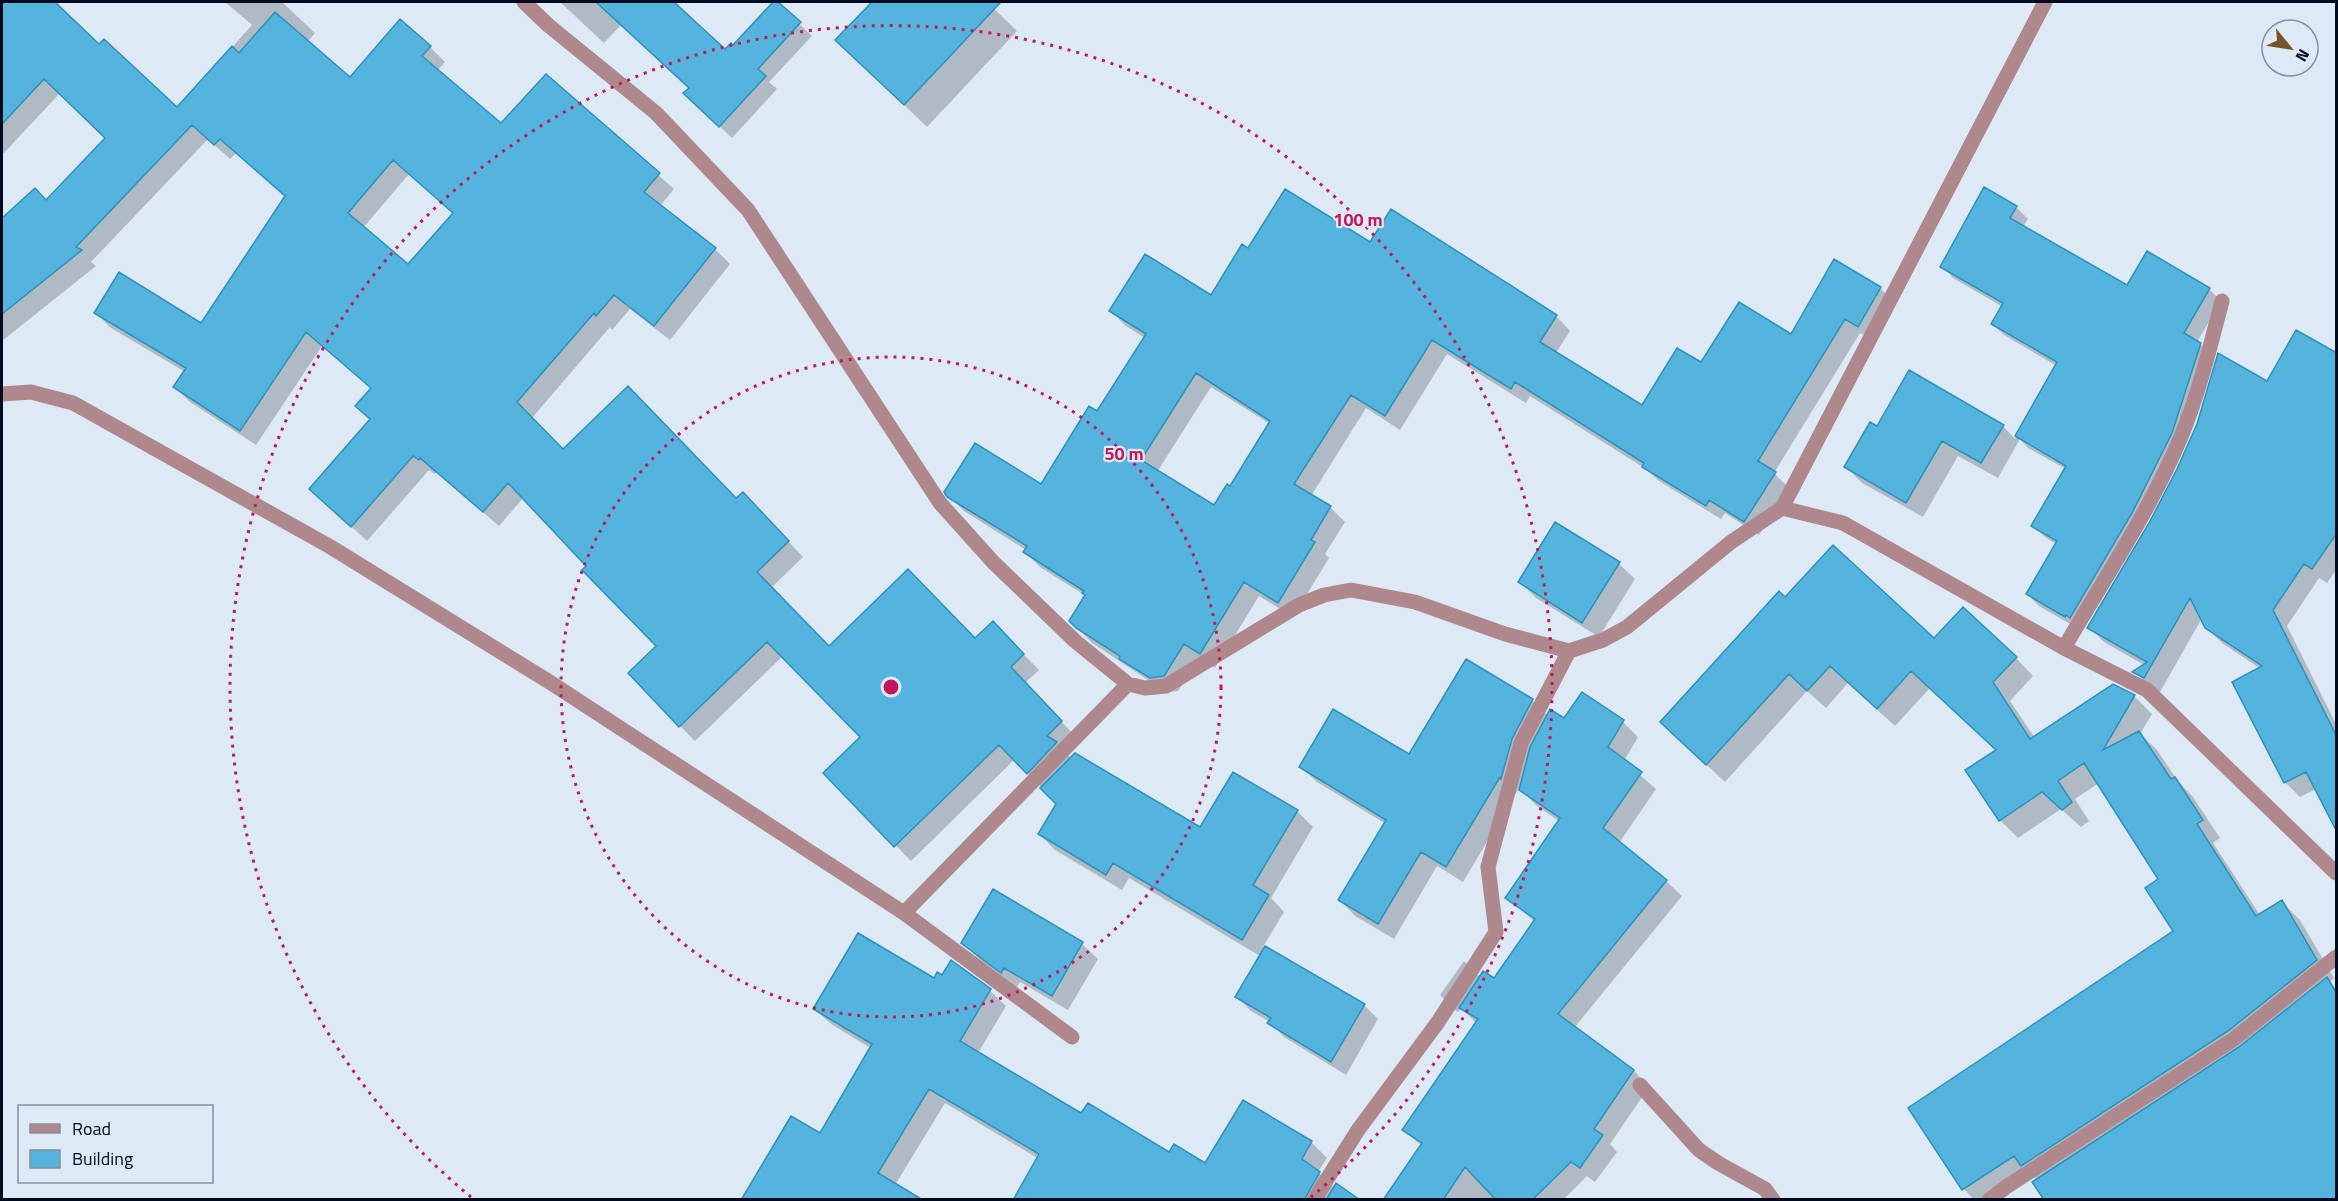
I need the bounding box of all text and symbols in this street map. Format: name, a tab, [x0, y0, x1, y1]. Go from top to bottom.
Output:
north arrow	[2260, 18, 2320, 78]
text: N	[2290, 45, 2316, 66]
text: 100 m	[1333, 206, 1383, 233]
text: 50 m	[1104, 440, 1144, 467]
centre of rings	[881, 677, 901, 697]
legend	[18, 1105, 213, 1183]
text: Road	[72, 1115, 111, 1142]
text: Building	[72, 1145, 133, 1172]

